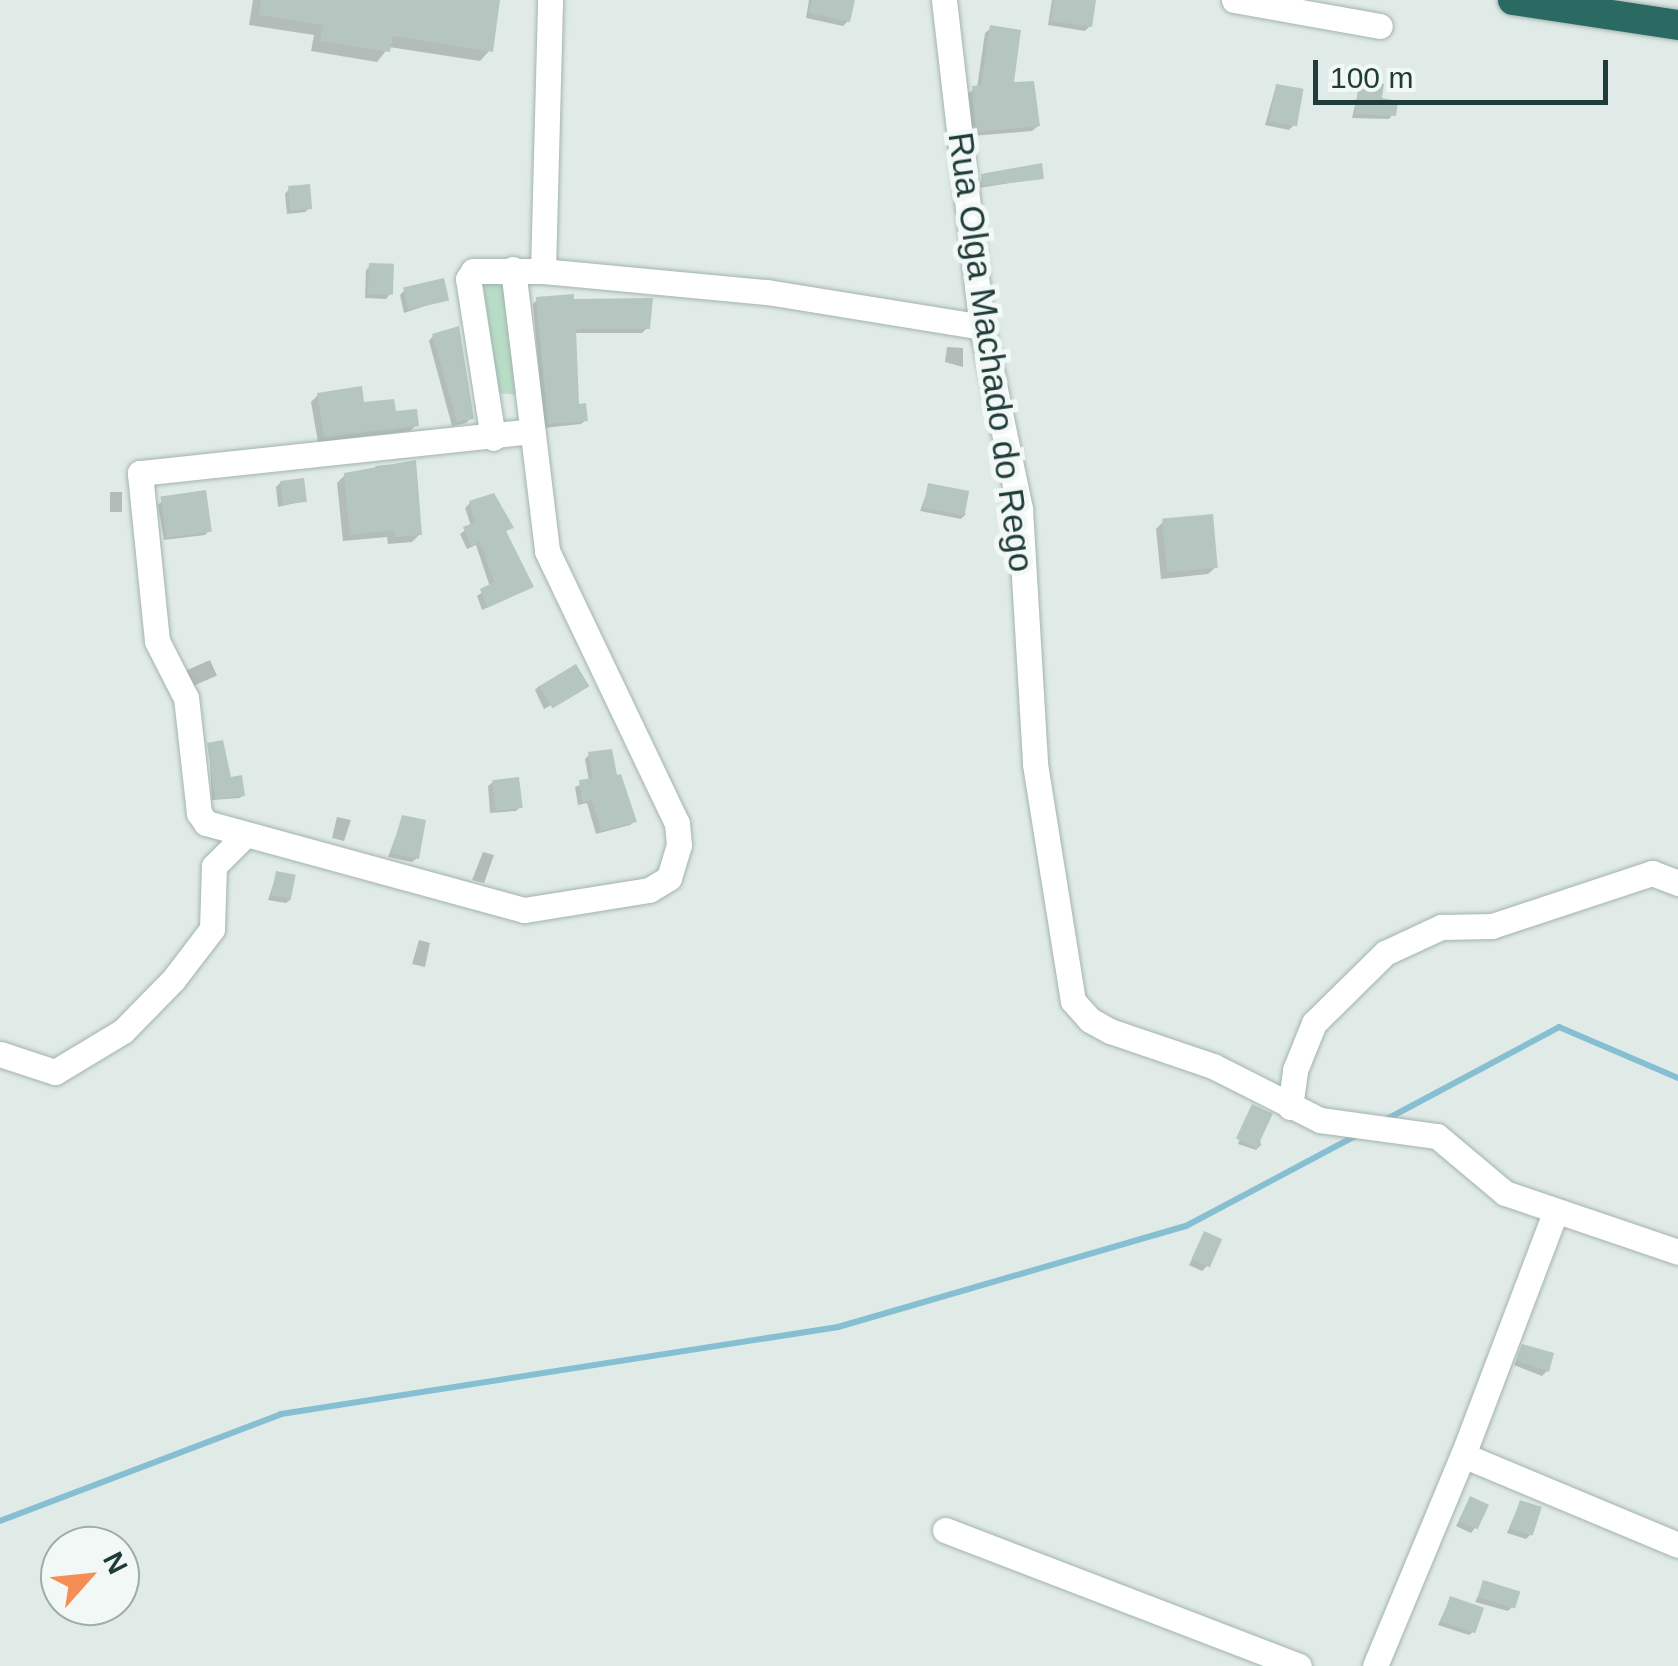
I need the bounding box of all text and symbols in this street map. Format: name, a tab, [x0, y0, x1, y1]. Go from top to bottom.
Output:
scale bar	[1318, 40, 1613, 102]
text: 100 m	[1330, 61, 1413, 94]
street label: Rua Olga Machado do Rego	[939, 129, 1043, 575]
north arrow	[40, 1526, 140, 1626]
text: N	[97, 1547, 134, 1579]

